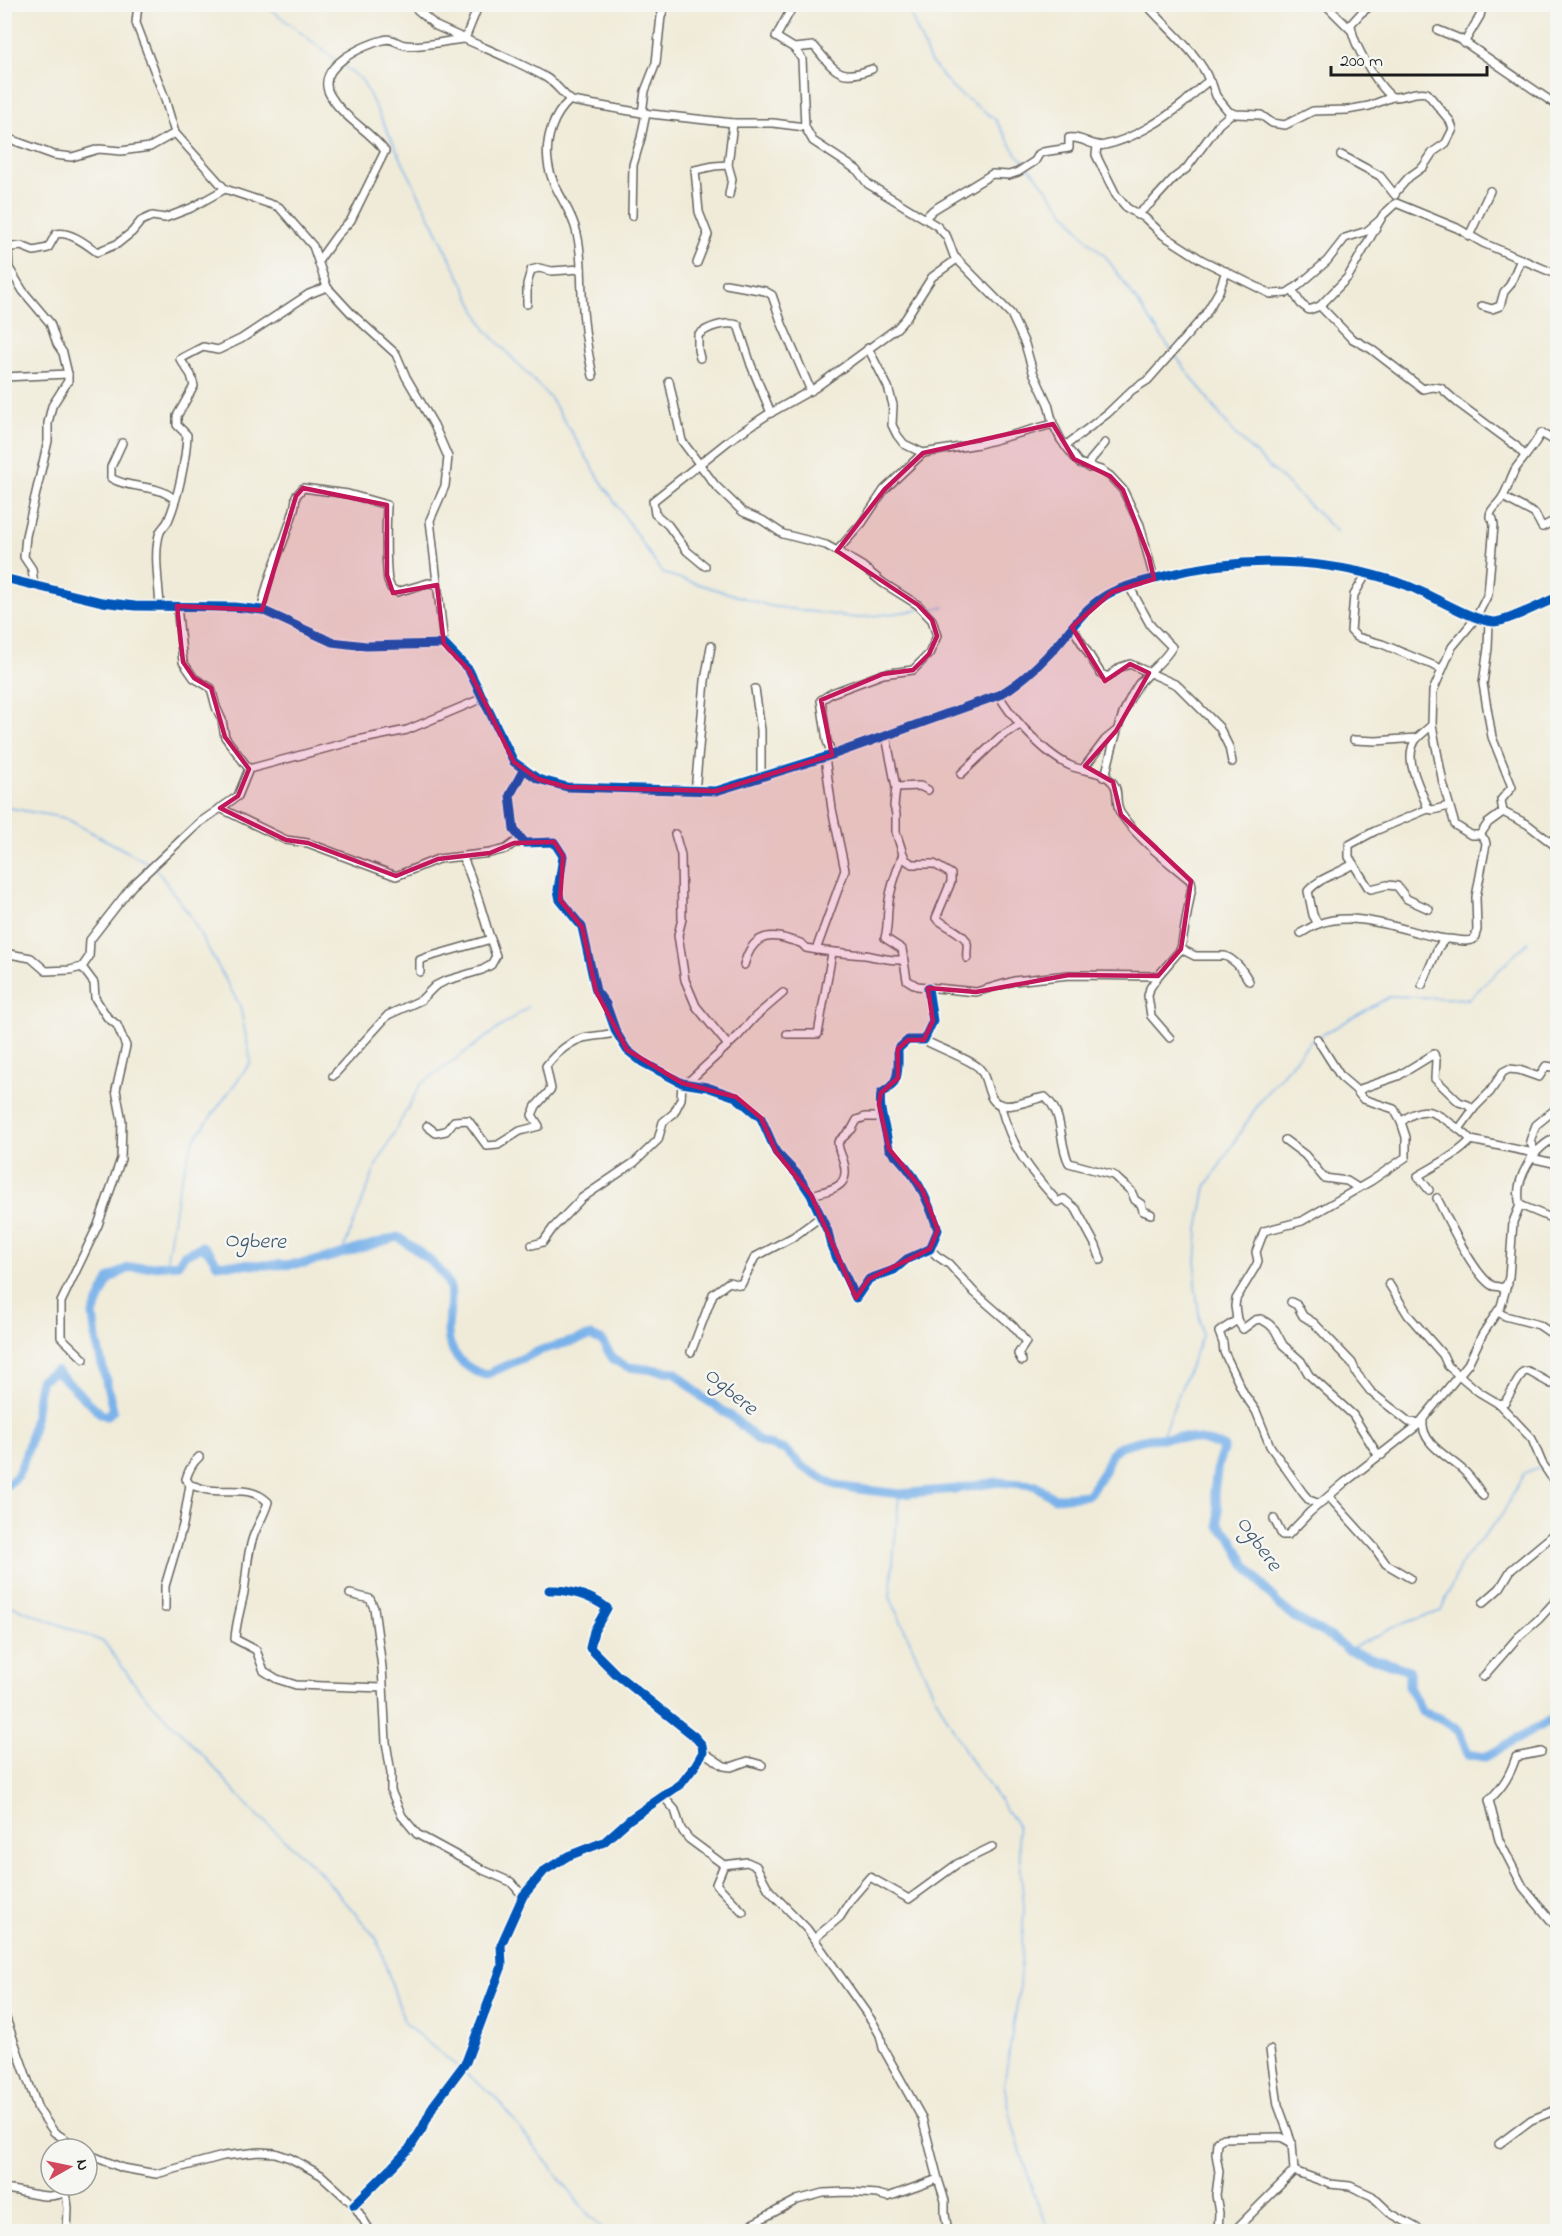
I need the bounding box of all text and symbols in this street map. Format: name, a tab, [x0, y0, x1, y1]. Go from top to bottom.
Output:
scale bar	[1331, 39, 1487, 77]
text: 200 m	[1340, 49, 1383, 75]
water label: Ogbere	[224, 1225, 287, 1259]
water label: Ogbere	[696, 1360, 765, 1425]
water label: Ogbere	[1227, 1510, 1289, 1579]
north arrow	[39, 2137, 99, 2197]
text: N	[69, 2158, 95, 2172]

